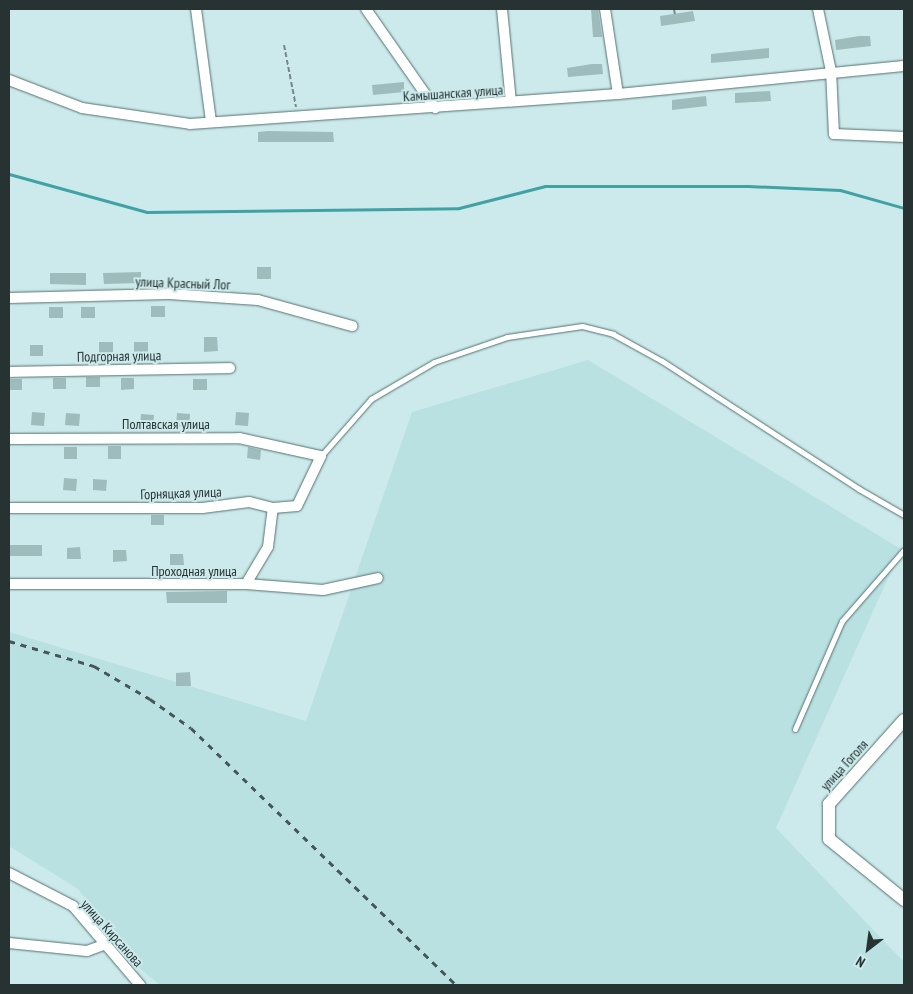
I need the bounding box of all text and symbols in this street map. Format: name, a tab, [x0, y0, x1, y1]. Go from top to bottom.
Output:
street label: Камышанская улица	[402, 81, 504, 105]
street label: улица Красный Лог	[135, 273, 231, 293]
street label: Подгорная улица	[77, 347, 161, 365]
street label: Полтавская улица	[122, 416, 210, 432]
street label: Горняцкая улица	[140, 483, 222, 503]
street label: Проходная улица	[151, 563, 237, 579]
street label: улица Гоголя	[817, 736, 871, 794]
street label: улица Кирсанова	[77, 896, 147, 970]
north arrow	[843, 924, 893, 974]
text: N	[853, 952, 868, 972]

